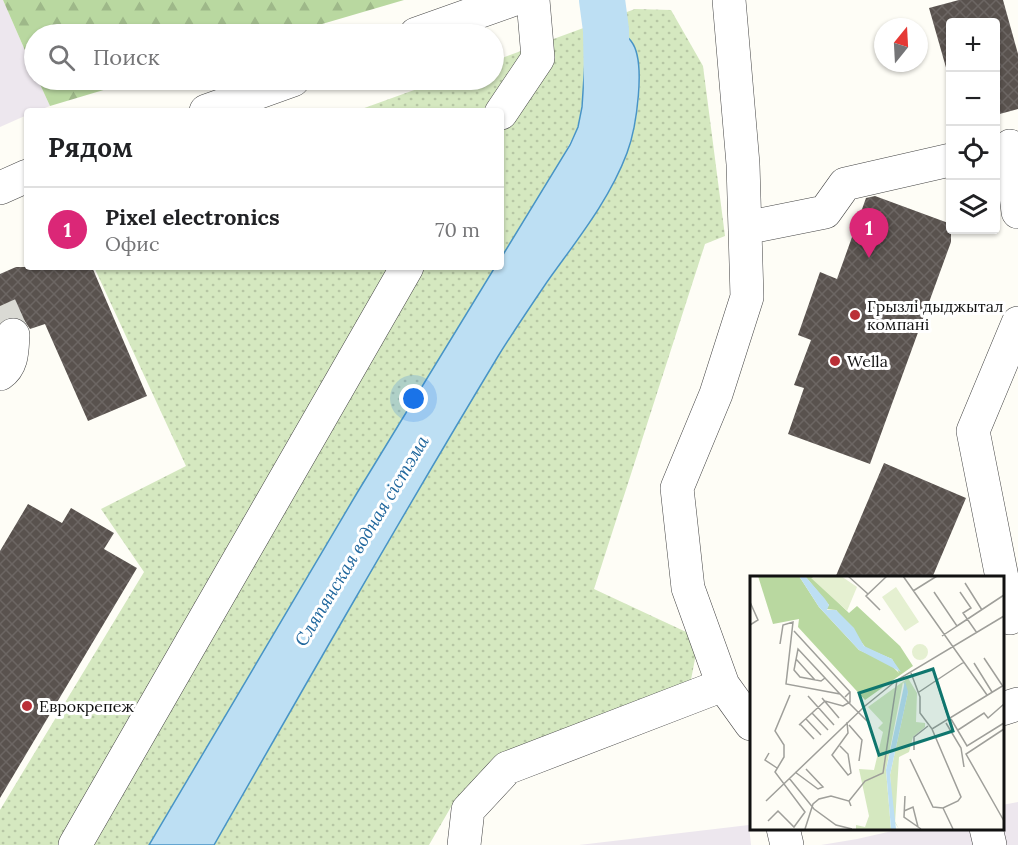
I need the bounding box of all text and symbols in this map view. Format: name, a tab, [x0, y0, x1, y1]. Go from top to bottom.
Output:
north arrow	[874, 18, 928, 72]
map controls	[946, 18, 1000, 234]
button: +	[946, 18, 1000, 72]
search box	[24, 24, 504, 90]
icon: search	[45, 41, 78, 74]
text: Поиск	[93, 43, 159, 71]
button: −	[946, 72, 1000, 126]
button: locate	[946, 126, 1000, 180]
text: Рядом	[48, 131, 133, 164]
button: layers	[946, 180, 1000, 234]
text: Pixel electronics	[105, 203, 280, 231]
pin: 1	[850, 208, 888, 258]
text: 1	[63, 217, 72, 242]
text: 70 m	[435, 217, 480, 242]
text: Офис	[105, 231, 160, 256]
place label: Грызлі дыджытал компані	[867, 296, 1003, 334]
marker: Грызлі дыджытал компані	[848, 308, 862, 322]
place label: Wella	[847, 351, 888, 371]
marker: Wella	[828, 354, 842, 368]
your location	[399, 384, 428, 413]
water label: Сляпянская водная сістэма	[289, 431, 434, 650]
inset map	[750, 576, 1003, 830]
place label: Еврокрепеж	[39, 696, 135, 716]
marker: Еврокрепеж	[20, 699, 34, 713]

